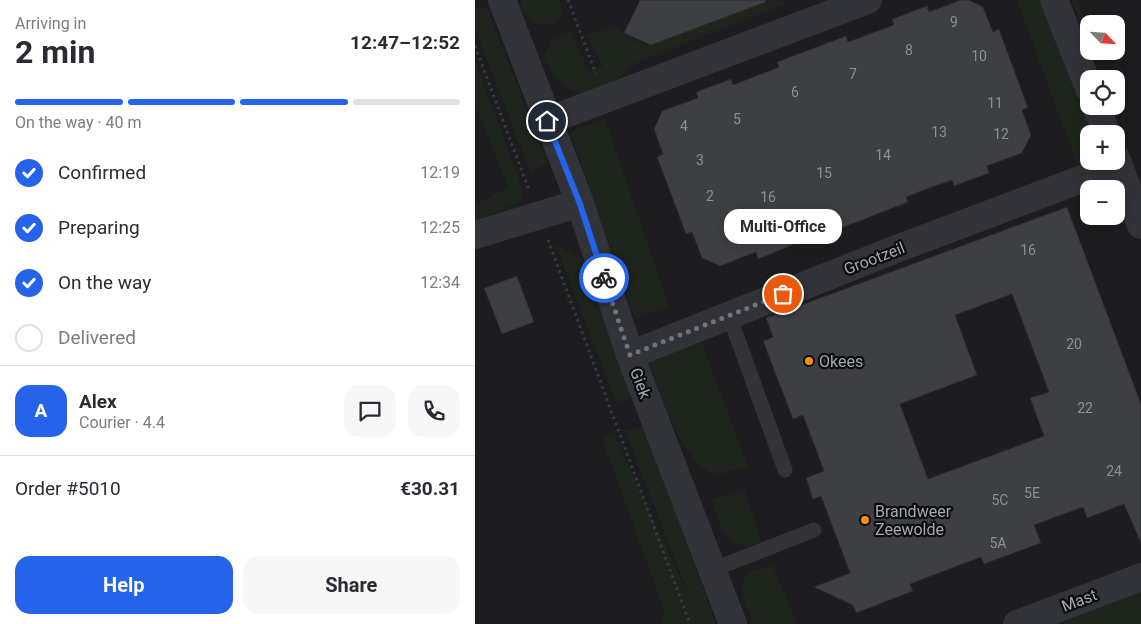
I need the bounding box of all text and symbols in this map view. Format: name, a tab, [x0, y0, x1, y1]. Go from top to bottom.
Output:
text: Arriving in	[15, 14, 86, 33]
house number: 9	[950, 14, 958, 30]
north arrow	[1080, 15, 1125, 60]
map controls	[1080, 15, 1125, 225]
text: 12:47–12:52	[350, 31, 460, 54]
text: 2 min	[15, 33, 95, 71]
house number: 8	[905, 42, 913, 58]
house number: 10	[971, 48, 987, 64]
house number: 7	[849, 66, 857, 82]
button: locate	[1080, 70, 1125, 115]
house number: 6	[791, 84, 799, 100]
house number: 11	[987, 95, 1003, 111]
pin	[526, 100, 568, 142]
icon: home	[533, 107, 561, 135]
house number: 5	[733, 111, 741, 127]
text: On the way · 40 m	[15, 113, 142, 132]
house number: 4	[680, 118, 688, 134]
house number: 13	[931, 124, 947, 140]
button: +	[1080, 125, 1125, 170]
house number: 12	[993, 126, 1009, 142]
house number: 14	[875, 147, 891, 163]
house number: 3	[696, 152, 704, 168]
icon: check	[15, 159, 43, 187]
text: Confirmed	[58, 161, 146, 184]
text: 12:19	[420, 163, 460, 182]
house number: 15	[816, 165, 832, 181]
button: −	[1080, 180, 1125, 225]
house number: 2	[706, 188, 714, 204]
house number: 16	[760, 189, 776, 205]
callout: Multi-Office	[724, 209, 842, 244]
icon: check	[15, 214, 43, 242]
text: Preparing	[58, 216, 140, 239]
text: Multi-Office	[740, 217, 826, 236]
text: 12:25	[420, 218, 460, 237]
street label: Grootzeil	[841, 238, 907, 279]
house number: 16	[1020, 242, 1036, 258]
courier	[579, 253, 629, 303]
icon: bike	[590, 264, 618, 292]
icon: check	[15, 269, 43, 297]
text: On the way	[58, 271, 151, 294]
text: 12:34	[420, 273, 460, 292]
pin	[762, 273, 804, 315]
icon: bag	[769, 280, 797, 308]
text: Delivered	[58, 326, 136, 349]
house number: 20	[1066, 336, 1082, 352]
place label: Okees	[819, 352, 863, 371]
marker: Okees	[803, 355, 815, 367]
street label: Giek	[626, 365, 655, 402]
button: chat	[344, 385, 396, 437]
button: phone	[408, 385, 460, 437]
text: Alex	[79, 390, 117, 413]
text: A	[35, 399, 47, 422]
house number: 22	[1077, 400, 1093, 416]
text: Courier · 4.4	[79, 413, 165, 432]
house number: 24	[1106, 463, 1122, 479]
text: Order #5010	[15, 477, 121, 500]
text: €30.31	[400, 477, 460, 500]
house number: 5E	[1024, 485, 1040, 501]
house number: 5C	[992, 492, 1008, 508]
place label: Brandweer Zeewolde	[875, 502, 952, 539]
marker: Brandweer Zeewolde	[859, 514, 871, 526]
house number: 5A	[989, 535, 1007, 551]
button: Help	[15, 556, 233, 614]
button: Share	[243, 556, 460, 614]
street label: Mast	[1059, 585, 1099, 616]

